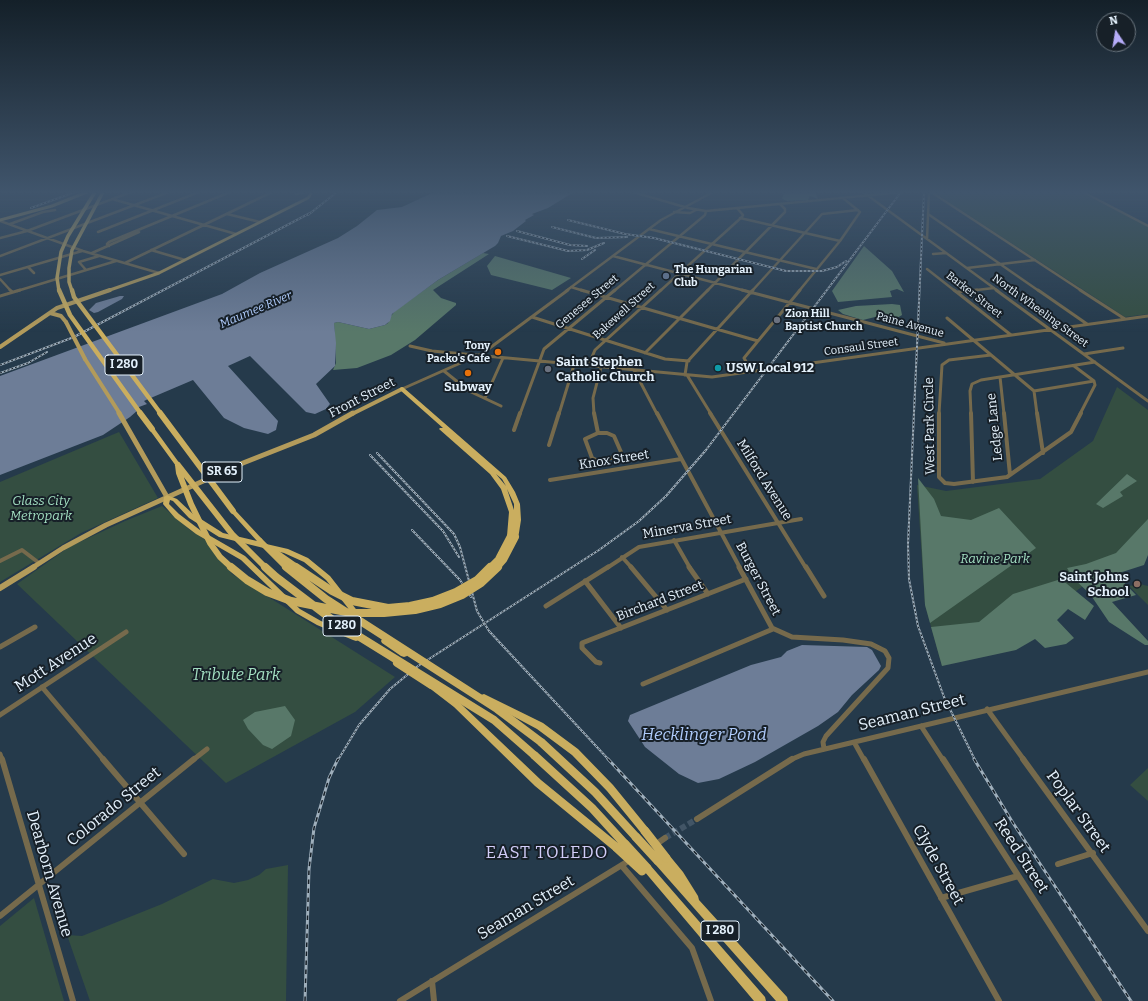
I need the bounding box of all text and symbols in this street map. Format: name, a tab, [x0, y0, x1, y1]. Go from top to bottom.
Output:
north arrow	[1096, 12, 1136, 52]
text: N	[1108, 14, 1119, 28]
place label: The Hungarian Club	[674, 263, 752, 289]
street label: Barker Street	[943, 269, 1005, 321]
marker: The Hungarian Club	[661, 271, 671, 281]
street label: Genesee Street	[553, 272, 621, 332]
street label: North Wheeling Street	[989, 272, 1091, 350]
street label: Bakewell Street	[590, 280, 658, 342]
water label: Maumee River	[218, 288, 294, 332]
place label: Zion Hill Baptist Church	[785, 307, 863, 333]
street label: Paine Avenue	[875, 310, 945, 340]
marker: Zion Hill Baptist Church	[772, 315, 782, 325]
street label: Consaul Street	[823, 335, 899, 359]
place label: Tony Packo's Cafe	[427, 339, 490, 365]
marker: Tony Packo's Cafe	[493, 347, 503, 357]
place label: Saint Stephen Catholic Church	[556, 354, 654, 385]
road number: I 280	[105, 355, 143, 375]
place label: USW Local 912	[726, 360, 814, 376]
marker: USW Local 912	[713, 363, 723, 373]
marker: Saint Stephen Catholic Church	[543, 364, 553, 374]
marker: Subway	[463, 368, 473, 378]
street label: Front Street	[326, 375, 398, 421]
street label: West Park Circle	[921, 377, 939, 475]
place label: Subway	[444, 379, 492, 395]
street label: Ledge Lane	[984, 392, 1006, 462]
street label: Milford Avenue	[733, 437, 795, 523]
street label: Knox Street	[578, 447, 650, 473]
road number: SR 65	[202, 462, 242, 482]
park label: Glass City Metropark	[10, 493, 72, 524]
street label: Minerva Street	[642, 512, 732, 542]
street label: Burger Street	[732, 540, 784, 618]
park label: Ravine Park	[960, 551, 1030, 567]
place label: Saint Johns School	[1059, 569, 1129, 600]
street label: Birchard Street	[614, 577, 706, 625]
marker: Saint Johns School	[1132, 579, 1142, 589]
road number: I 280	[323, 616, 361, 636]
street label: Mott Avenue	[11, 629, 101, 697]
park label: Tribute Park	[192, 666, 280, 686]
street label: Seaman Street	[857, 690, 967, 736]
water label: Hecklinger Pond	[641, 725, 767, 745]
street label: Colorado Street	[63, 763, 165, 851]
street label: Poplar Street	[1042, 767, 1114, 857]
street label: Dearborn Avenue	[22, 809, 76, 939]
street label: Reed Street	[990, 815, 1052, 897]
street label: Clyde Street	[908, 821, 968, 909]
district label: EAST TOLEDO	[486, 843, 608, 863]
street label: Seaman Street	[474, 872, 578, 944]
road number: I 280	[701, 921, 739, 941]

